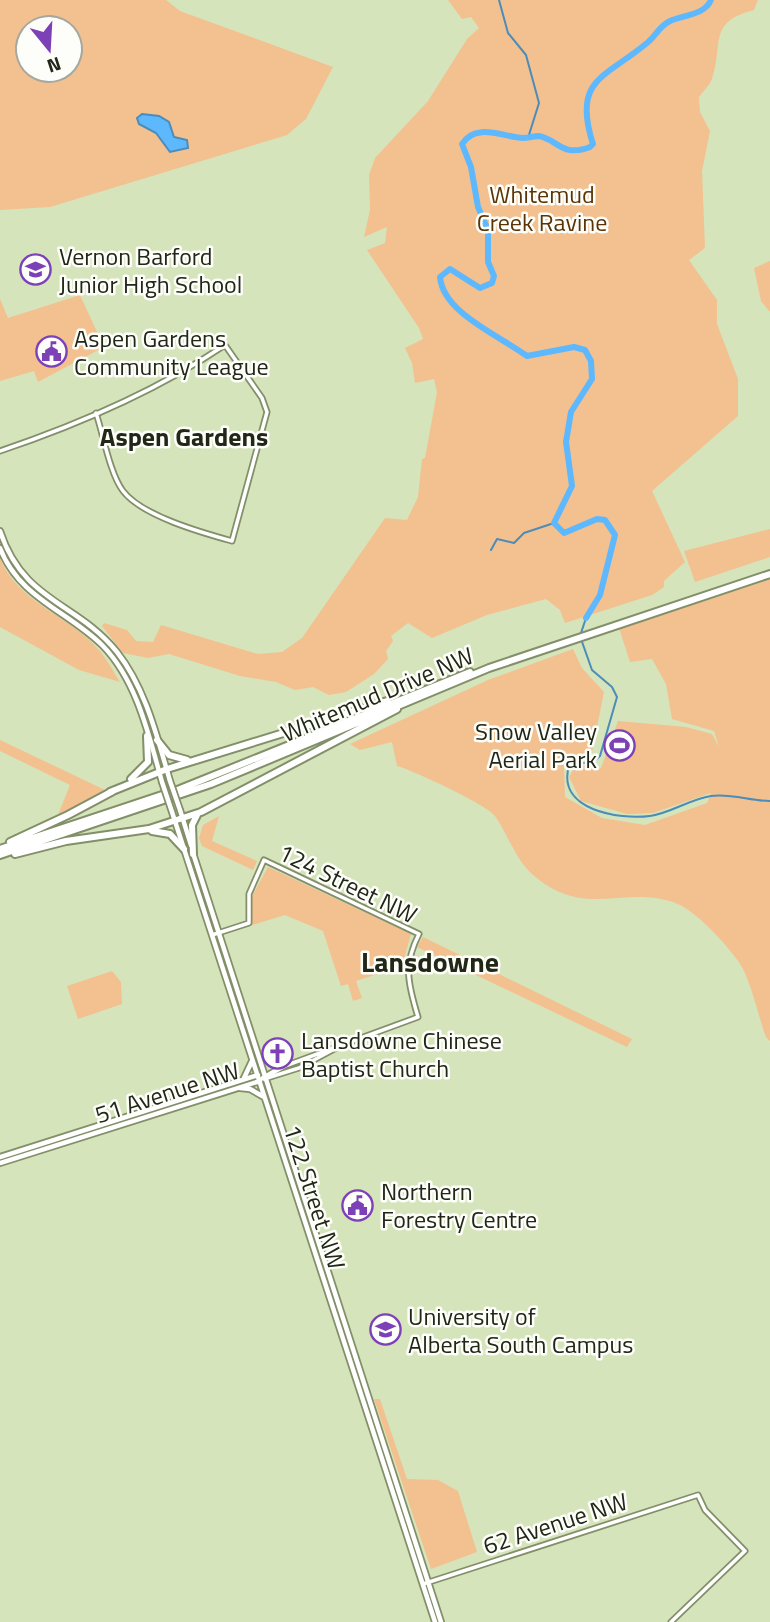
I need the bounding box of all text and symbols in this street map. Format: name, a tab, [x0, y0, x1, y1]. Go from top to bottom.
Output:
north arrow	[14, 14, 84, 84]
text: N	[44, 50, 65, 81]
park label: Whitemud Creek Ravine	[477, 176, 607, 240]
place label: Vernon Barford Junior High School	[59, 238, 242, 302]
school or university icon: Vernon Barford Junior High School	[19, 253, 53, 287]
place label: Aspen Gardens Community League	[74, 320, 269, 384]
public building icon: Aspen Gardens Community League	[34, 335, 68, 369]
district label: Aspen Gardens	[100, 417, 268, 456]
street label: Whitemud Drive NW	[275, 637, 479, 751]
place label: Snow Valley Aerial Park	[475, 713, 598, 777]
sports icon: Snow Valley Aerial Park	[603, 728, 637, 762]
street label: 124 Street NW	[273, 834, 423, 932]
district label: Lansdowne	[361, 940, 499, 983]
place label: Lansdowne Chinese Baptist Church	[301, 1022, 502, 1086]
church icon: Lansdowne Chinese Baptist Church	[261, 1037, 295, 1071]
street label: 51 Avenue NW	[90, 1052, 244, 1132]
street label: 122 Street NW	[275, 1120, 355, 1274]
place label: Northern Forestry Centre	[381, 1173, 537, 1237]
public building icon: Northern Forestry Centre	[341, 1188, 375, 1222]
place label: University of Alberta South Campus	[408, 1298, 633, 1362]
school or university icon: University of Alberta South Campus	[368, 1313, 402, 1347]
street label: 62 Avenue NW	[478, 1483, 632, 1563]

